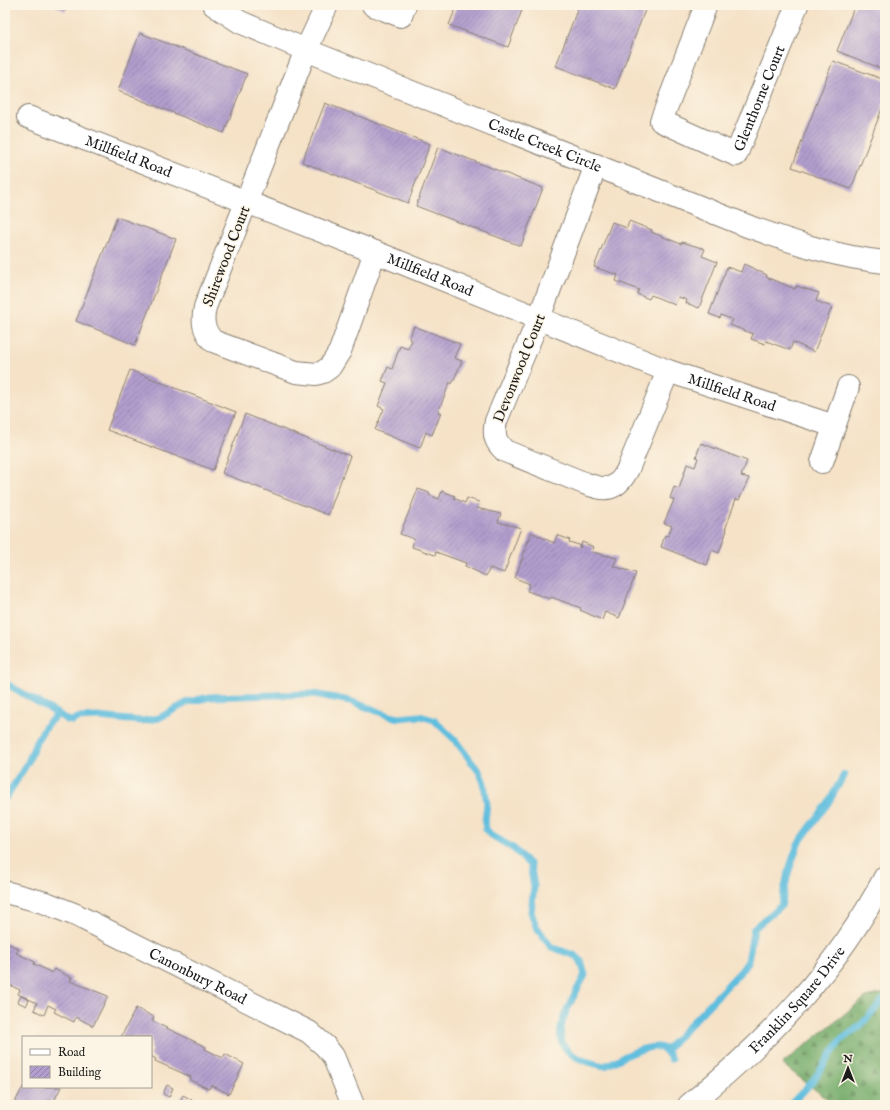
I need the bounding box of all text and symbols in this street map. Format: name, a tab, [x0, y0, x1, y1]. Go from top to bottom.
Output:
street label: Glenthorne Court	[729, 43, 790, 154]
street label: Castle Creek Circle	[485, 115, 604, 177]
street label: Millfield Road	[83, 131, 175, 182]
street label: Shirewood Court	[199, 203, 254, 309]
street label: Millfield Road	[384, 249, 477, 301]
street label: Devonwood Court	[489, 311, 550, 425]
street label: Millfield Road	[686, 369, 779, 416]
street label: Franklin Square Drive	[745, 943, 850, 1058]
street label: Canonbury Road	[145, 944, 251, 1010]
legend	[22, 1036, 152, 1088]
text: Road	[58, 1045, 86, 1060]
north arrow	[828, 1048, 868, 1088]
text: N	[842, 1052, 853, 1066]
text: Building	[58, 1065, 102, 1080]

